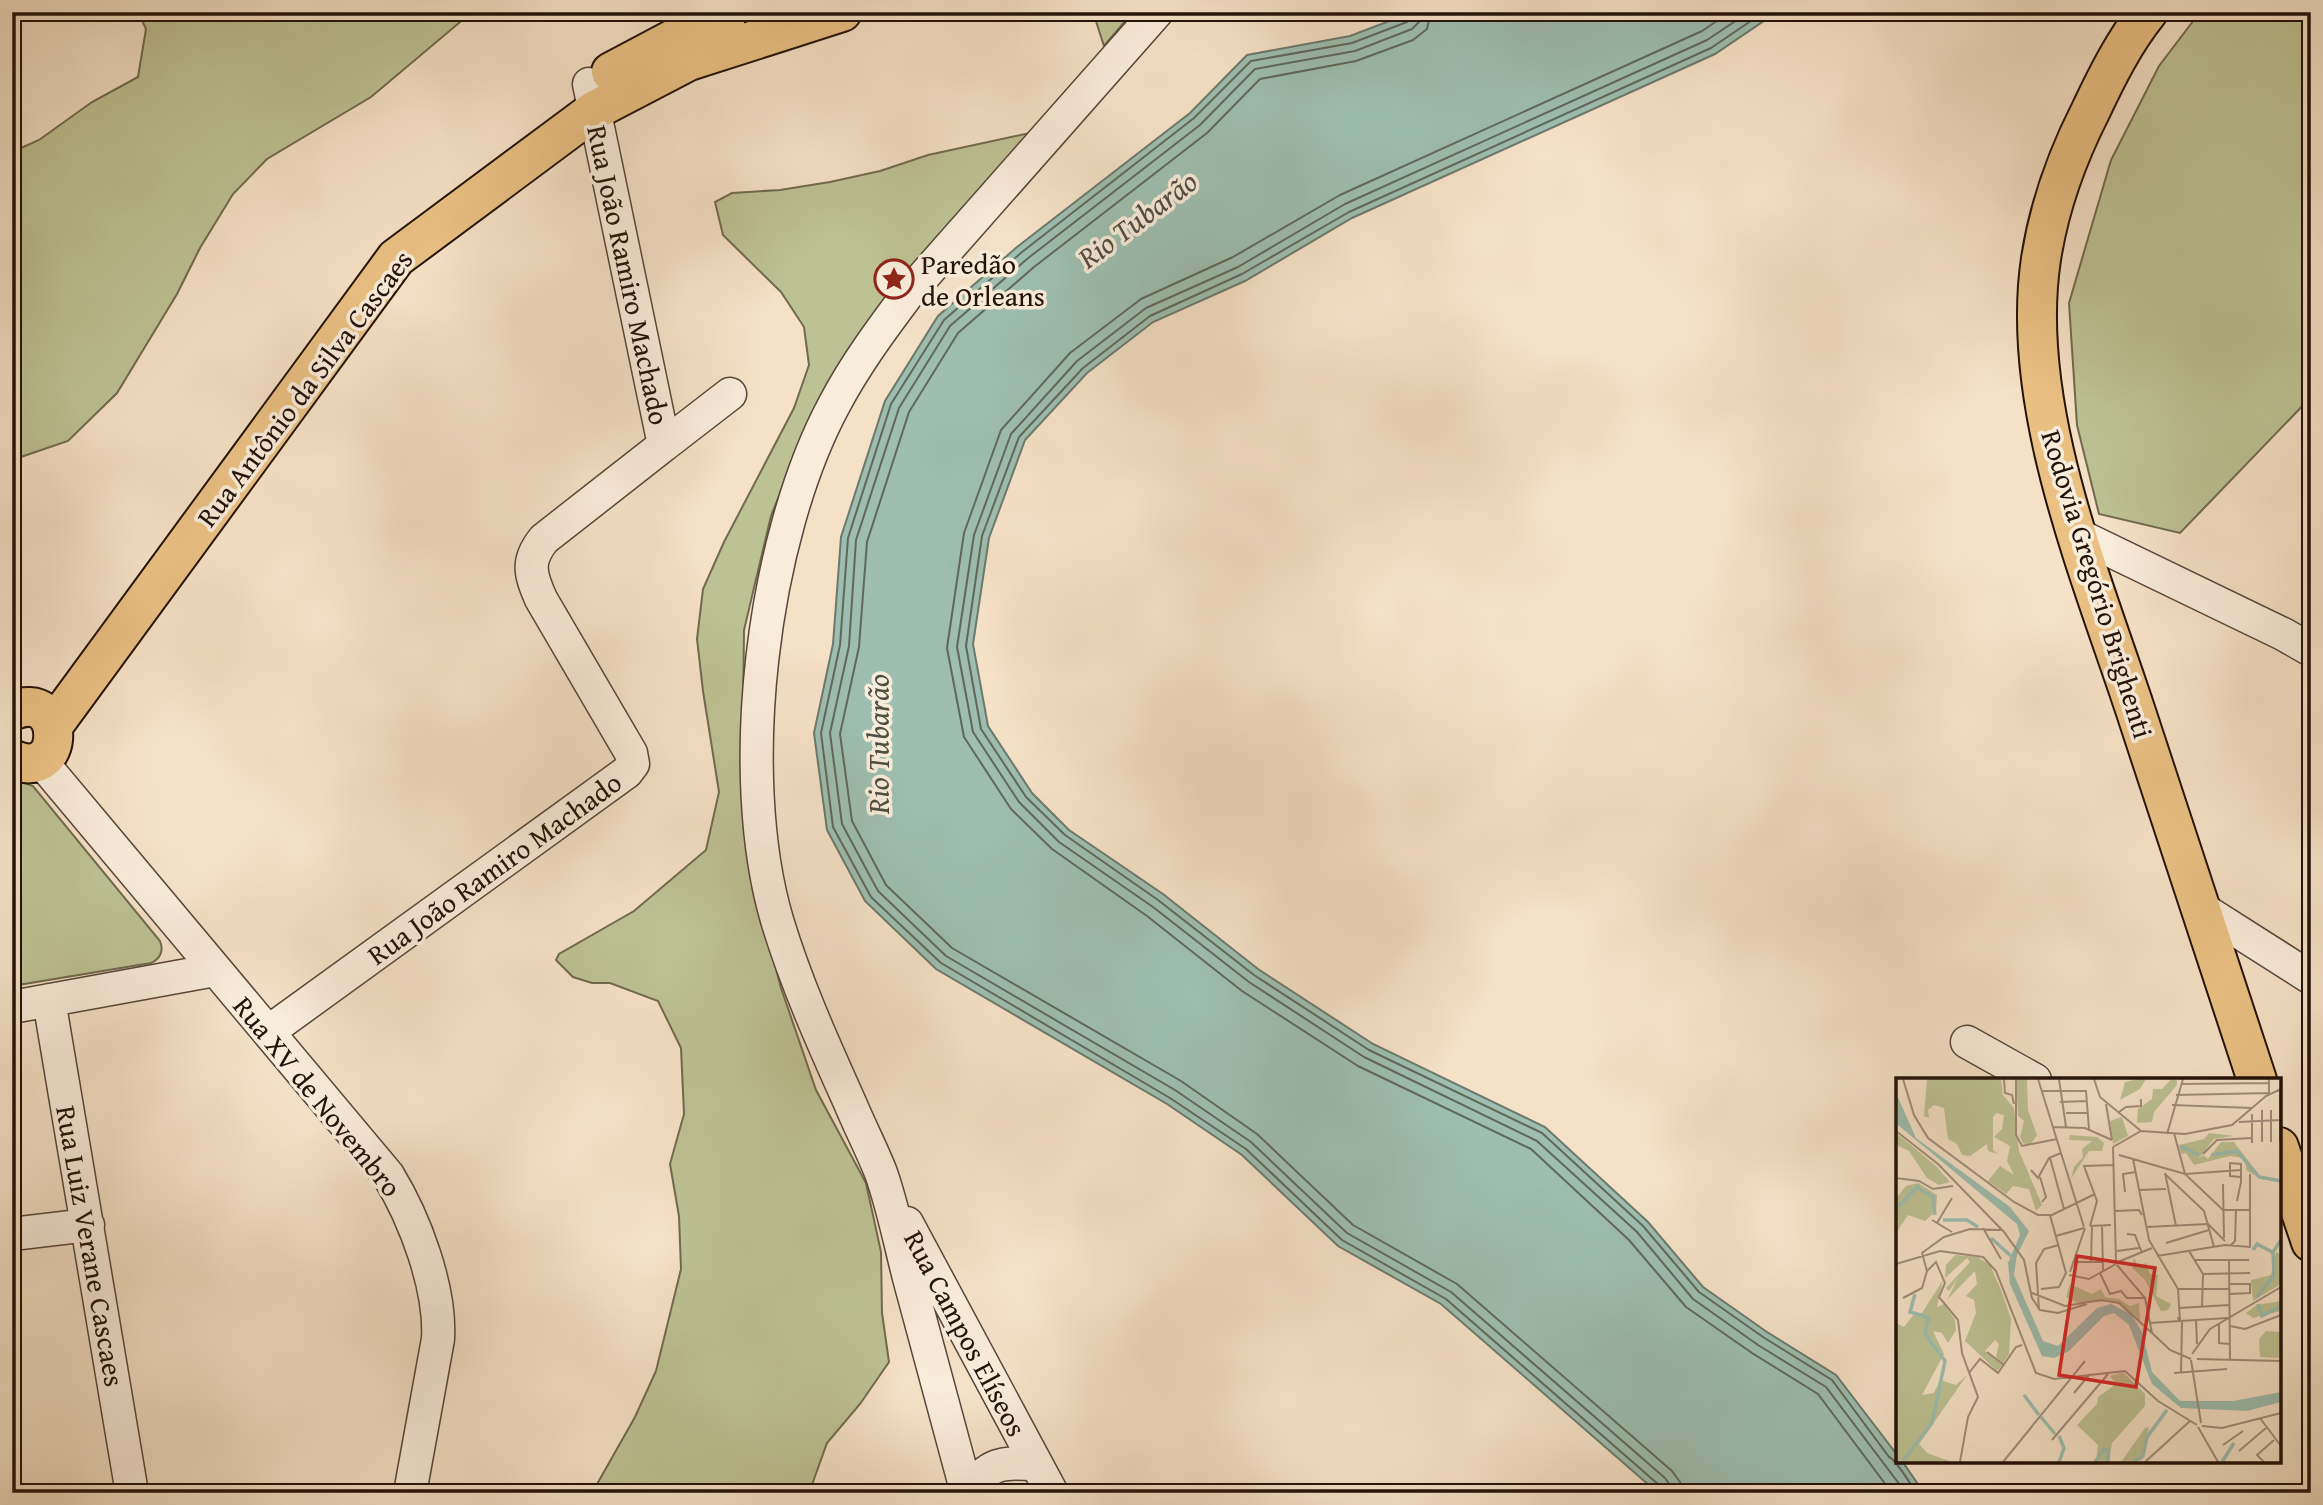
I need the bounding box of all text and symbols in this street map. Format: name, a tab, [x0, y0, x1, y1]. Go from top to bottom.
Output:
street label: Rua João Ramiro Machado	[577, 121, 681, 429]
water label: Rio Tubarão	[1067, 159, 1206, 279]
street label: Rua Antônio da Silva Cascaes	[186, 241, 422, 535]
place label: Paredão de Orleans	[921, 243, 1045, 316]
place icon: Paredão de Orleans	[873, 258, 915, 300]
street label: Rodovia Gregório Brighenti	[2032, 425, 2165, 743]
water label: Rio Tubarão	[856, 674, 900, 815]
street label: Rua João Ramiro Machado	[358, 762, 630, 974]
street label: Rua XV de Novembro	[224, 987, 412, 1205]
inset map	[1896, 1078, 2281, 1463]
street label: Rua Luiz Verane Cascaes	[46, 1102, 136, 1390]
street label: Rua Campos Elíseos	[894, 1223, 1038, 1443]

